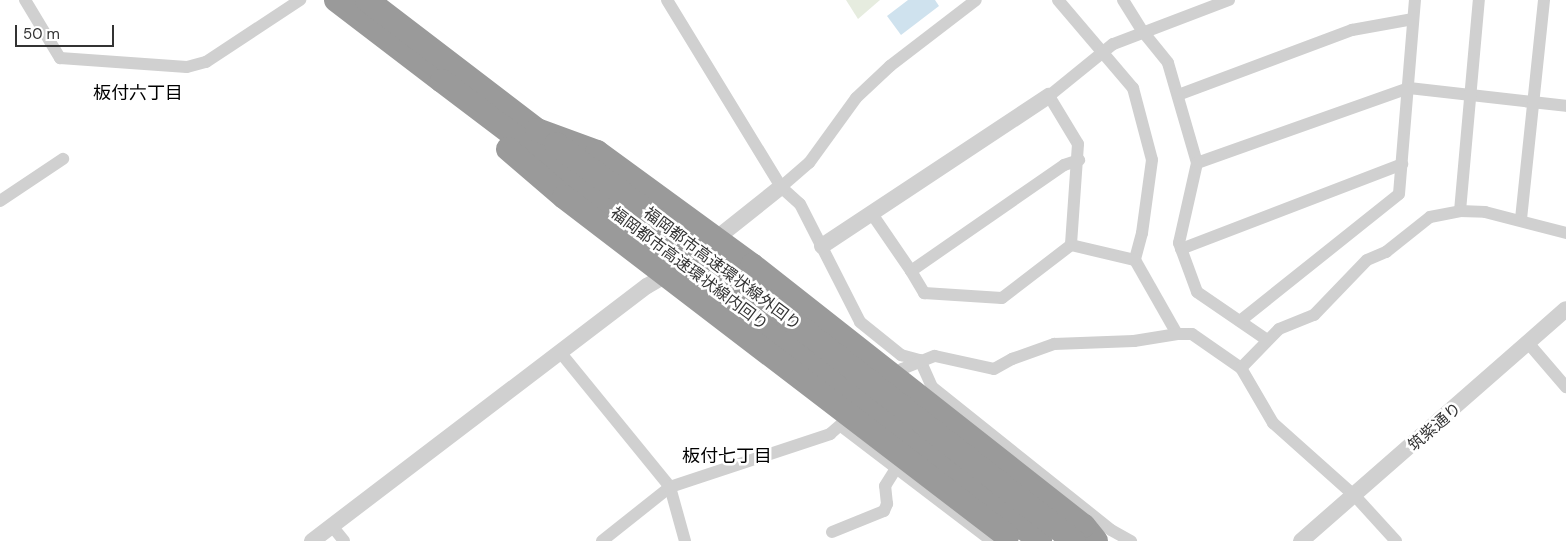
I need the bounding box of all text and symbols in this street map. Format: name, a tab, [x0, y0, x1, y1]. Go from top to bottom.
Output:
scale bar	[18, 15, 116, 47]
text: 50 m	[23, 24, 60, 44]
district label: 板付六丁目	[93, 82, 183, 104]
street label: 福岡都市高速環状線内回り	[607, 204, 771, 334]
street label: 福岡都市高速環状線外回り	[640, 204, 804, 334]
street label: 筑紫通り	[1405, 399, 1465, 455]
district label: 板付七丁目	[682, 445, 772, 467]

